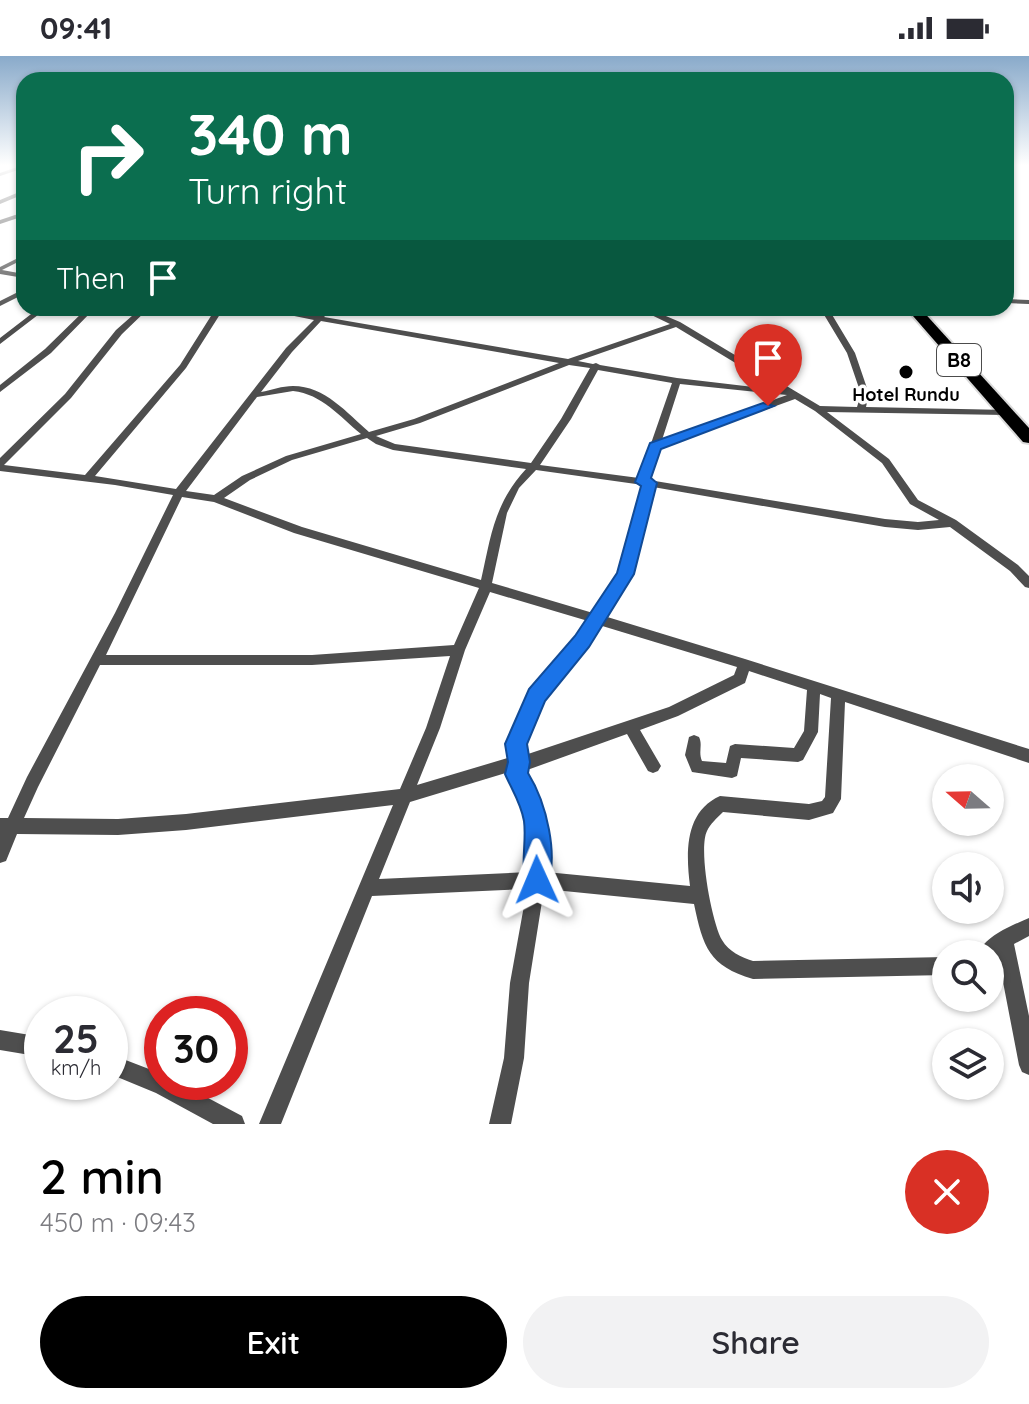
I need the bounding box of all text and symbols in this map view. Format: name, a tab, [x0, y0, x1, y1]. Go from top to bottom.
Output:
text: 09:41	[40, 9, 112, 47]
text: 340 m	[188, 99, 353, 169]
icon: right	[56, 104, 160, 208]
text: Turn right	[188, 168, 347, 213]
icon: arrive	[141, 256, 185, 300]
text: Then	[56, 259, 125, 297]
pin	[734, 324, 802, 406]
icon: arrive	[746, 336, 790, 380]
road number: B8	[937, 344, 981, 376]
marker: Hotel Rundu	[897, 363, 915, 381]
place label: Hotel Rundu	[852, 383, 960, 406]
north arrow	[932, 764, 1004, 836]
map controls	[932, 764, 1004, 1100]
position arrow	[495, 838, 579, 922]
button: sound	[932, 852, 1004, 924]
button: search	[932, 940, 1004, 1012]
speed limit sign: 30	[144, 996, 248, 1100]
text: 25	[53, 1013, 99, 1063]
button: layers	[932, 1028, 1004, 1100]
text: km/h	[51, 1055, 101, 1080]
text: 2 min	[40, 1146, 164, 1206]
button: close	[905, 1150, 989, 1234]
text: 450 m · 09:43	[40, 1206, 196, 1239]
button: Exit	[40, 1296, 507, 1388]
button: Share	[523, 1296, 989, 1388]

